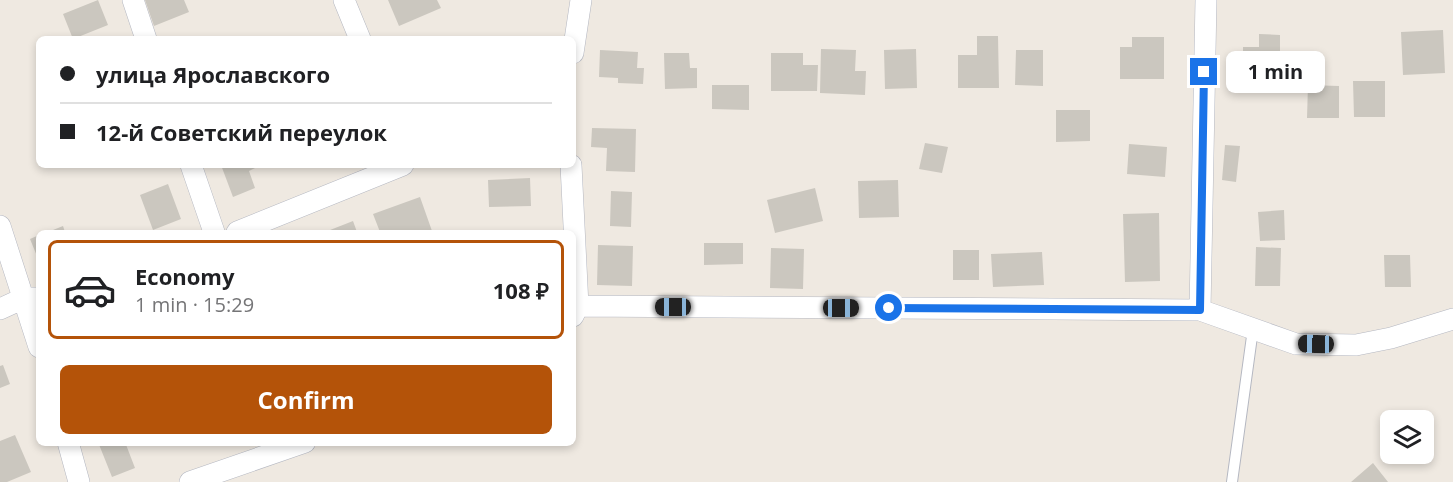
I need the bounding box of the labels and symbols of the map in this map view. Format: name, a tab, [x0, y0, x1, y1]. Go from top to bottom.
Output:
callout: 1 min	[1225, 51, 1324, 93]
route end	[1190, 58, 1217, 85]
route start	[875, 294, 902, 321]
car	[655, 298, 691, 316]
car	[823, 299, 859, 317]
car	[1298, 335, 1334, 353]

